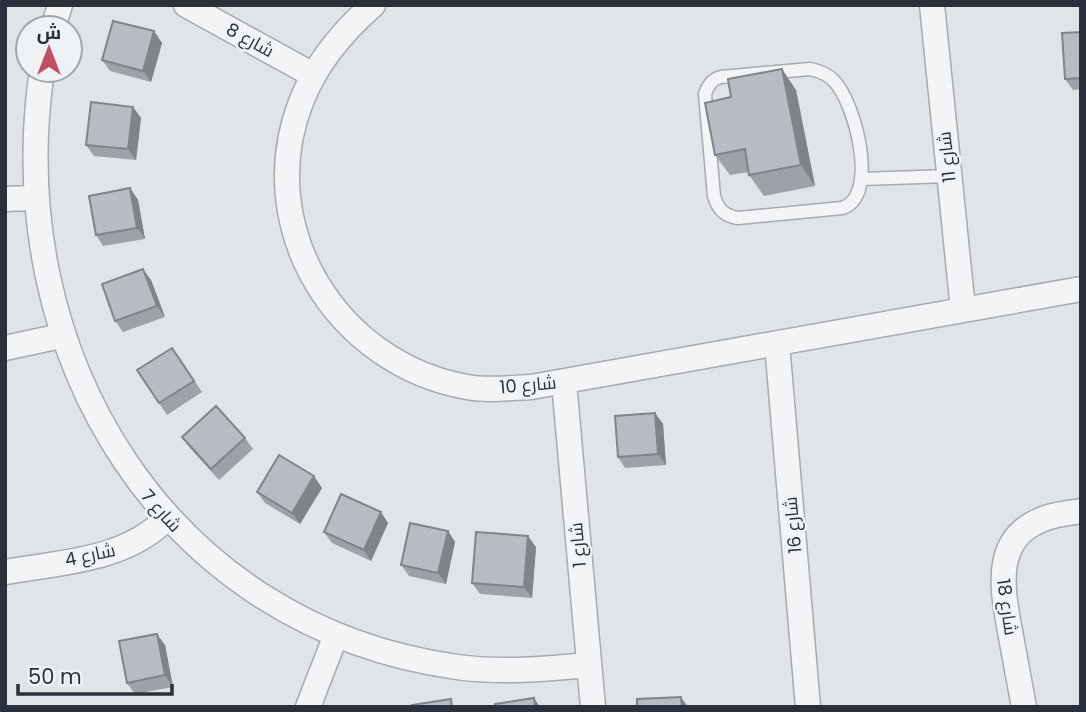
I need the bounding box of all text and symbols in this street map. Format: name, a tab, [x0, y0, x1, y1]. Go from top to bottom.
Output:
north arrow	[14, 14, 84, 84]
street label: شارع 8	[222, 16, 279, 63]
text: ش	[37, 19, 61, 46]
street label: شارع 11	[931, 130, 962, 184]
street label: شارع 10	[499, 370, 557, 399]
street label: شارع 7	[136, 484, 187, 537]
street label: شارع 16	[778, 496, 807, 554]
street label: شارع 1	[563, 521, 592, 569]
street label: شارع 4	[62, 537, 117, 572]
street label: شارع 18	[991, 577, 1024, 637]
scale bar	[18, 652, 172, 696]
text: 50 m	[28, 662, 82, 691]

